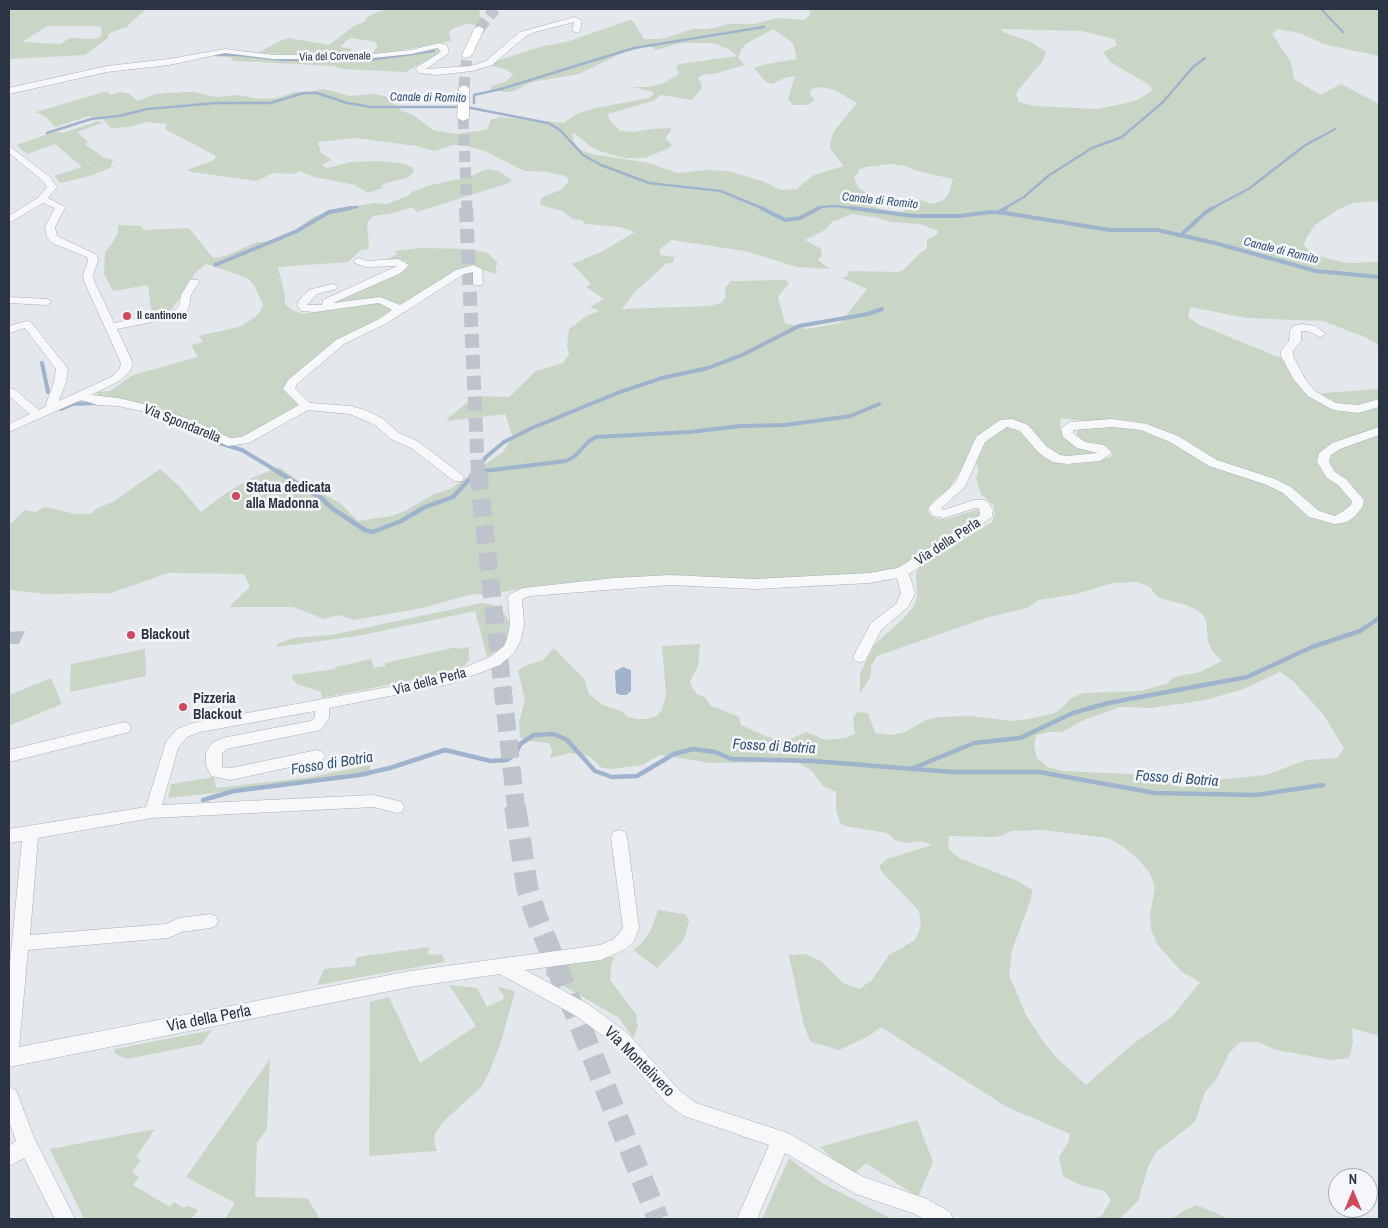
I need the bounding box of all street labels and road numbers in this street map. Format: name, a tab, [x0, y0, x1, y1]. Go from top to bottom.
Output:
street label: Via del Corvenale	[299, 50, 371, 64]
street label: Via Spondarella	[141, 401, 223, 447]
street label: Via della Perla	[912, 515, 984, 569]
street label: Via della Perla	[392, 665, 468, 699]
street label: Via della Perla	[165, 1001, 253, 1037]
street label: Via Montelivero	[600, 1023, 678, 1101]

